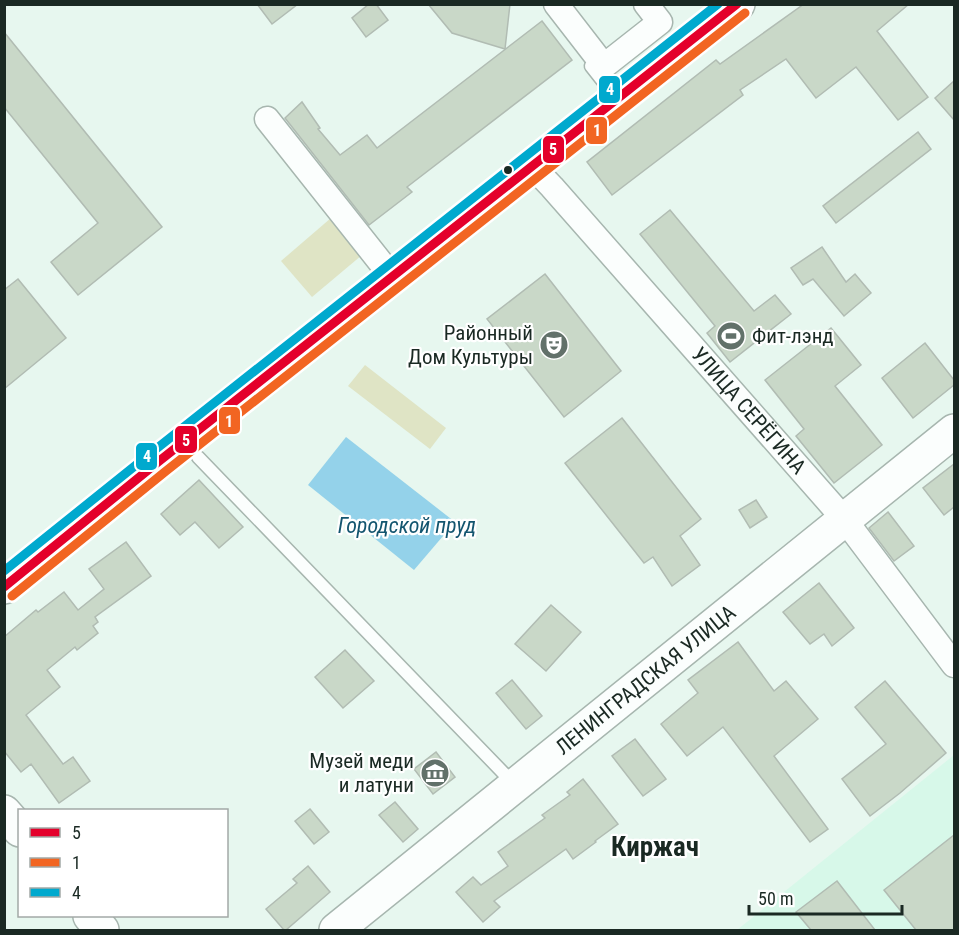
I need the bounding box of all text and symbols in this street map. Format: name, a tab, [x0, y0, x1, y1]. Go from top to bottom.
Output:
line badge: 4	[598, 75, 621, 104]
text: 4	[606, 80, 614, 99]
line badge: 1	[585, 116, 608, 145]
text: 1	[593, 121, 601, 140]
line badge: 5	[542, 135, 565, 164]
text: 5	[549, 140, 557, 159]
unlabelled marker	[502, 164, 514, 176]
sports icon: Фит-лэнд	[715, 320, 747, 352]
place label: Районный Дом Культуры	[408, 321, 533, 369]
place label: Фит-лэнд	[752, 324, 834, 348]
theatre icon: Районный Дом Культуры	[538, 329, 570, 361]
street label: УЛИЦА СЕРЁГИНА	[687, 343, 811, 479]
line badge: 1	[218, 406, 241, 435]
text: 1	[225, 412, 233, 431]
line badge: 5	[174, 425, 198, 454]
text: 5	[182, 431, 190, 450]
line badge: 4	[135, 442, 158, 471]
text: 4	[143, 447, 151, 466]
water label: Городской пруд	[338, 513, 476, 538]
street label: ЛЕНИНГРАДСКАЯ УЛИЦА	[551, 600, 740, 760]
place label: Музей меди и латуни	[309, 749, 414, 797]
museum icon: Музей меди и латуни	[419, 757, 451, 789]
legend	[18, 809, 228, 917]
text: 5	[72, 822, 81, 843]
district label: Киржач	[611, 831, 699, 863]
text: 1	[72, 852, 81, 873]
scale bar	[749, 878, 902, 916]
text: 4	[72, 882, 81, 903]
text: 50 m	[758, 888, 793, 909]

